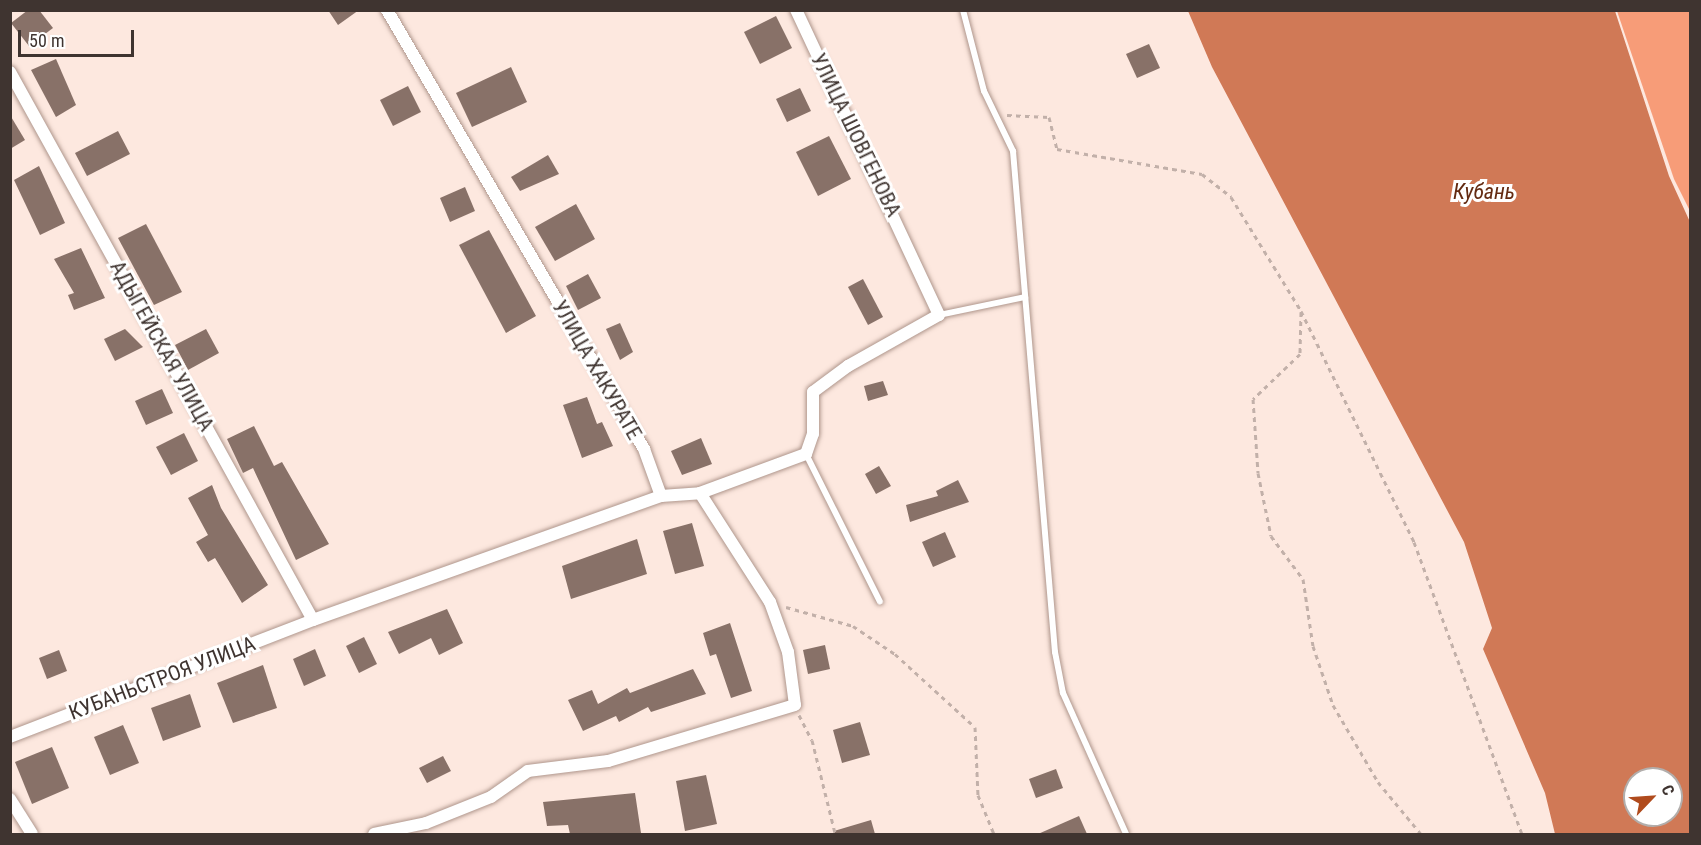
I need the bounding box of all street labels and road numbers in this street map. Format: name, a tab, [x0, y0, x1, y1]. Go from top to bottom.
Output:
street label: УЛИЦА ШОВГЕНОВА	[806, 49, 906, 221]
street label: АДЫГЕЙСКАЯ УЛИЦА	[105, 256, 219, 436]
street label: УЛИЦА ХАКУРАТЕ	[547, 296, 647, 444]
street label: КУБАНЬСТРОЯ УЛИЦА	[65, 631, 259, 725]

